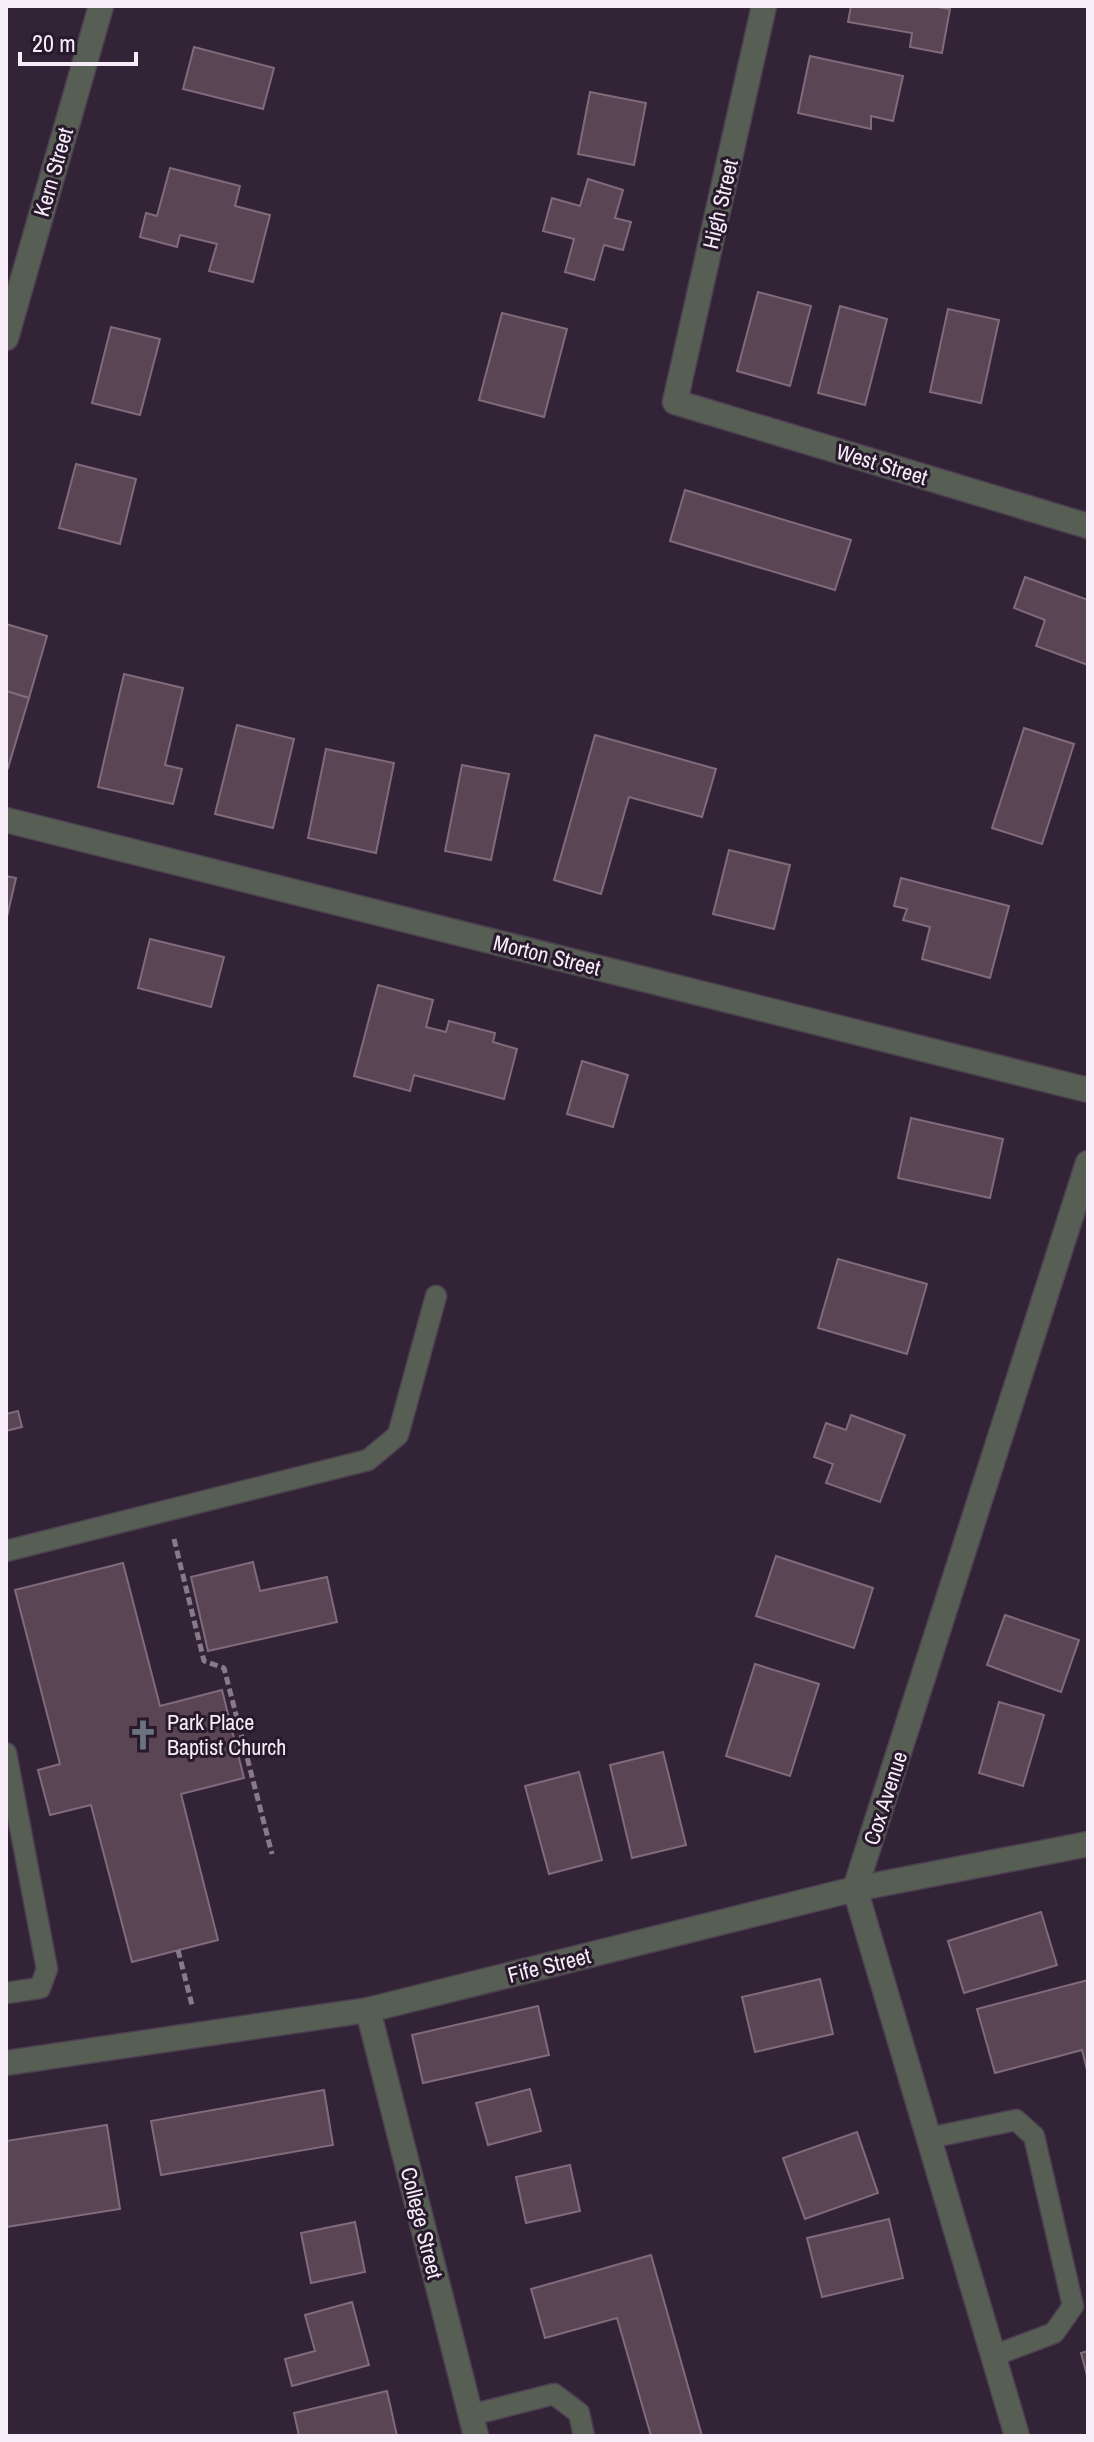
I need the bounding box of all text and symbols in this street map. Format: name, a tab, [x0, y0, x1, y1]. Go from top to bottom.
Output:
scale bar	[20, 16, 136, 66]
text: 20 m	[32, 27, 76, 59]
street label: Kern Street	[26, 124, 80, 220]
street label: High Street	[695, 156, 745, 252]
street label: West Street	[833, 436, 931, 492]
street label: Morton Street	[490, 927, 604, 983]
place label: Park Place Baptist Church	[167, 1707, 286, 1762]
church icon: Park Place Baptist Church	[126, 1718, 160, 1752]
street label: Cox Avenue	[856, 1747, 914, 1849]
street label: Fife Street	[504, 1940, 594, 1990]
street label: College Street	[394, 2164, 450, 2282]

